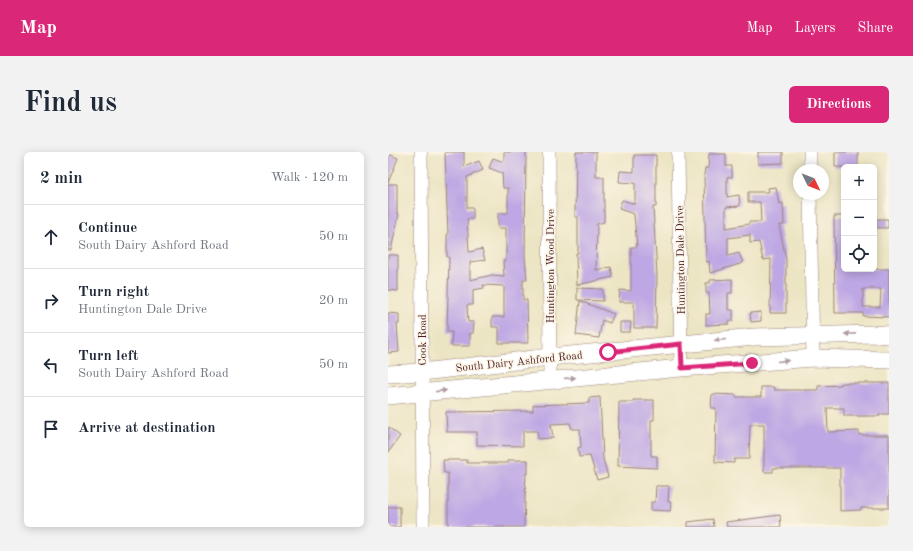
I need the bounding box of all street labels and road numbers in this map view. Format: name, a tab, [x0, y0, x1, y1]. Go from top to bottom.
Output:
street label: Huntington Dale Drive	[675, 205, 688, 315]
street label: Huntington Wood Drive	[546, 209, 557, 323]
street label: Cook Road	[418, 314, 429, 366]
street label: South Dairy Ashford Road	[455, 350, 583, 375]

